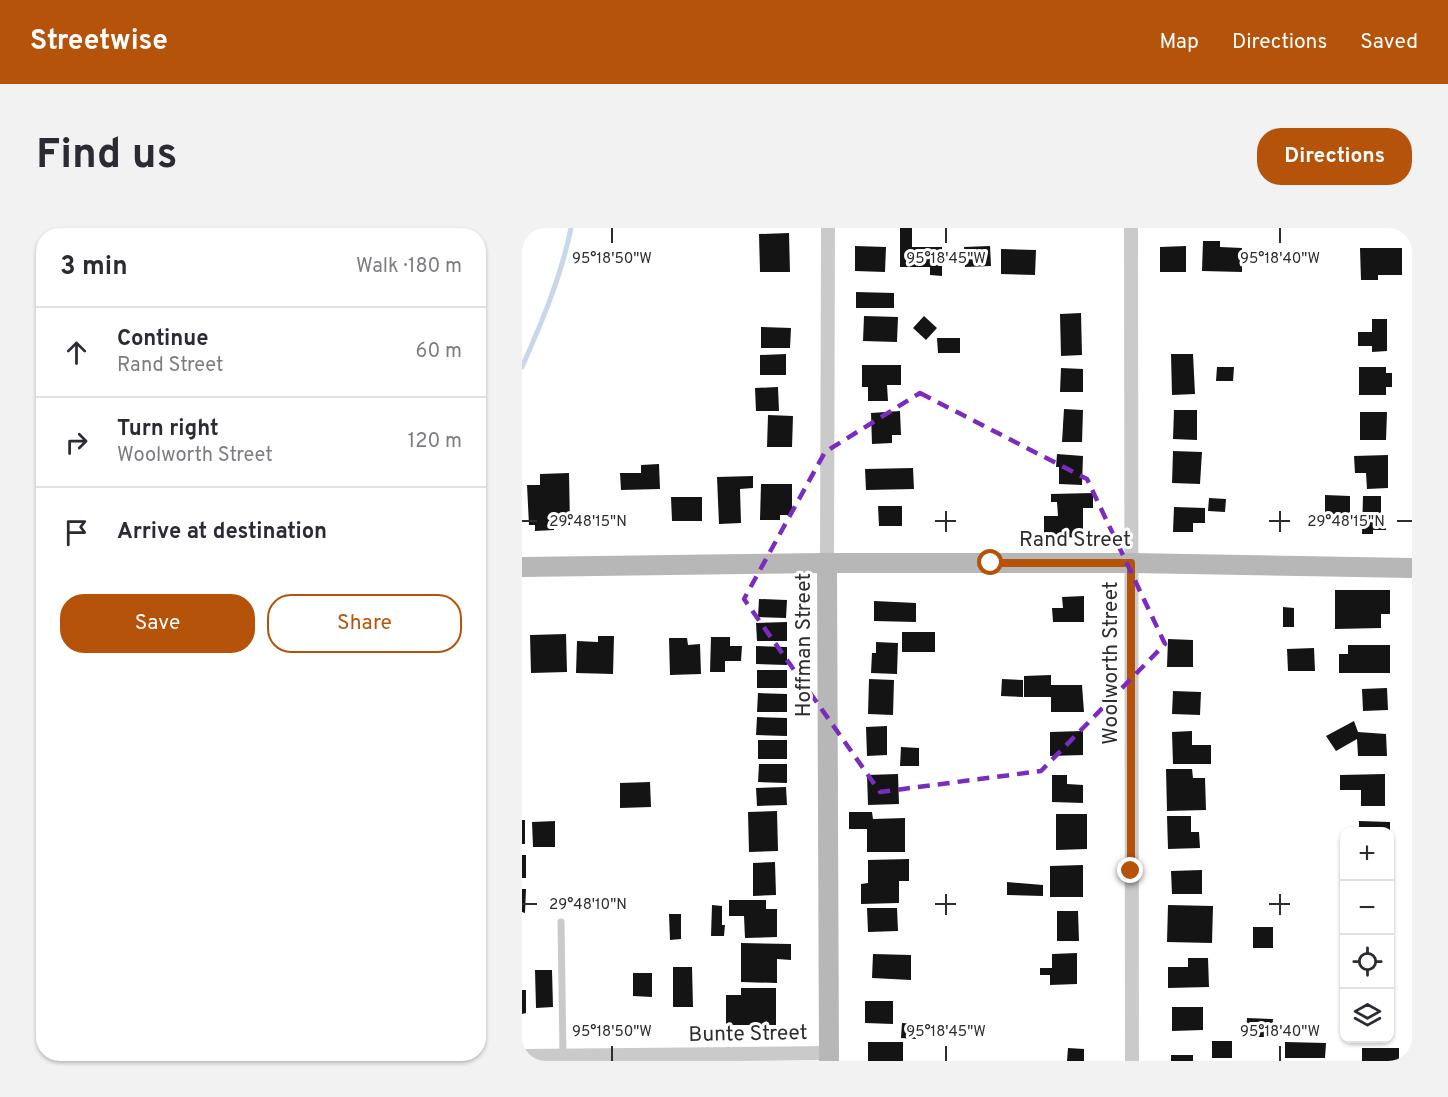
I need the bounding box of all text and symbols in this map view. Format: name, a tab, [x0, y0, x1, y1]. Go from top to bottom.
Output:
text: Streetwise	[30, 24, 168, 60]
text: Map	[1159, 29, 1199, 56]
text: Directions	[1232, 29, 1327, 56]
text: Saved	[1360, 29, 1418, 56]
button: Directions	[1257, 128, 1412, 185]
text: Find us	[36, 130, 177, 183]
text: 95°18'50"W	[572, 250, 652, 269]
text: 95°18'45"W	[906, 250, 986, 269]
text: 95°18'40"W	[1240, 250, 1320, 269]
text: 3 min	[60, 251, 128, 284]
text: Walk · 180 m	[356, 254, 462, 280]
text: Continue	[117, 326, 208, 353]
icon: ahead	[60, 336, 93, 369]
text: 60 m	[416, 339, 462, 365]
text: Rand Street	[117, 353, 223, 379]
text: Turn right	[117, 416, 219, 443]
icon: right	[60, 426, 93, 459]
text: 120 m	[408, 429, 462, 455]
text: Woolworth Street	[117, 443, 273, 469]
text: 29°48'15"N	[549, 513, 627, 532]
text: 29°48'15"N	[1307, 513, 1385, 532]
icon: arrive	[60, 516, 93, 549]
text: Arrive at destination	[117, 519, 327, 546]
street label: Rand Street	[1019, 527, 1131, 554]
route start	[977, 549, 1003, 575]
street label: Hoffman Street	[791, 573, 818, 717]
street label: Woolworth Street	[1098, 581, 1125, 745]
button: Save	[60, 594, 255, 653]
button: Share	[267, 594, 462, 653]
map controls	[1340, 827, 1394, 1043]
button: +	[1340, 827, 1394, 881]
route end	[1117, 857, 1143, 883]
button: −	[1340, 881, 1394, 935]
text: 29°48'10"N	[549, 896, 627, 915]
button: locate	[1340, 935, 1394, 989]
button: layers	[1340, 989, 1394, 1043]
street label: Bunte Street	[688, 1020, 808, 1049]
text: 95°18'50"W	[572, 1023, 652, 1042]
text: 95°18'45"W	[906, 1023, 986, 1042]
text: 95°18'40"W	[1240, 1023, 1320, 1042]

